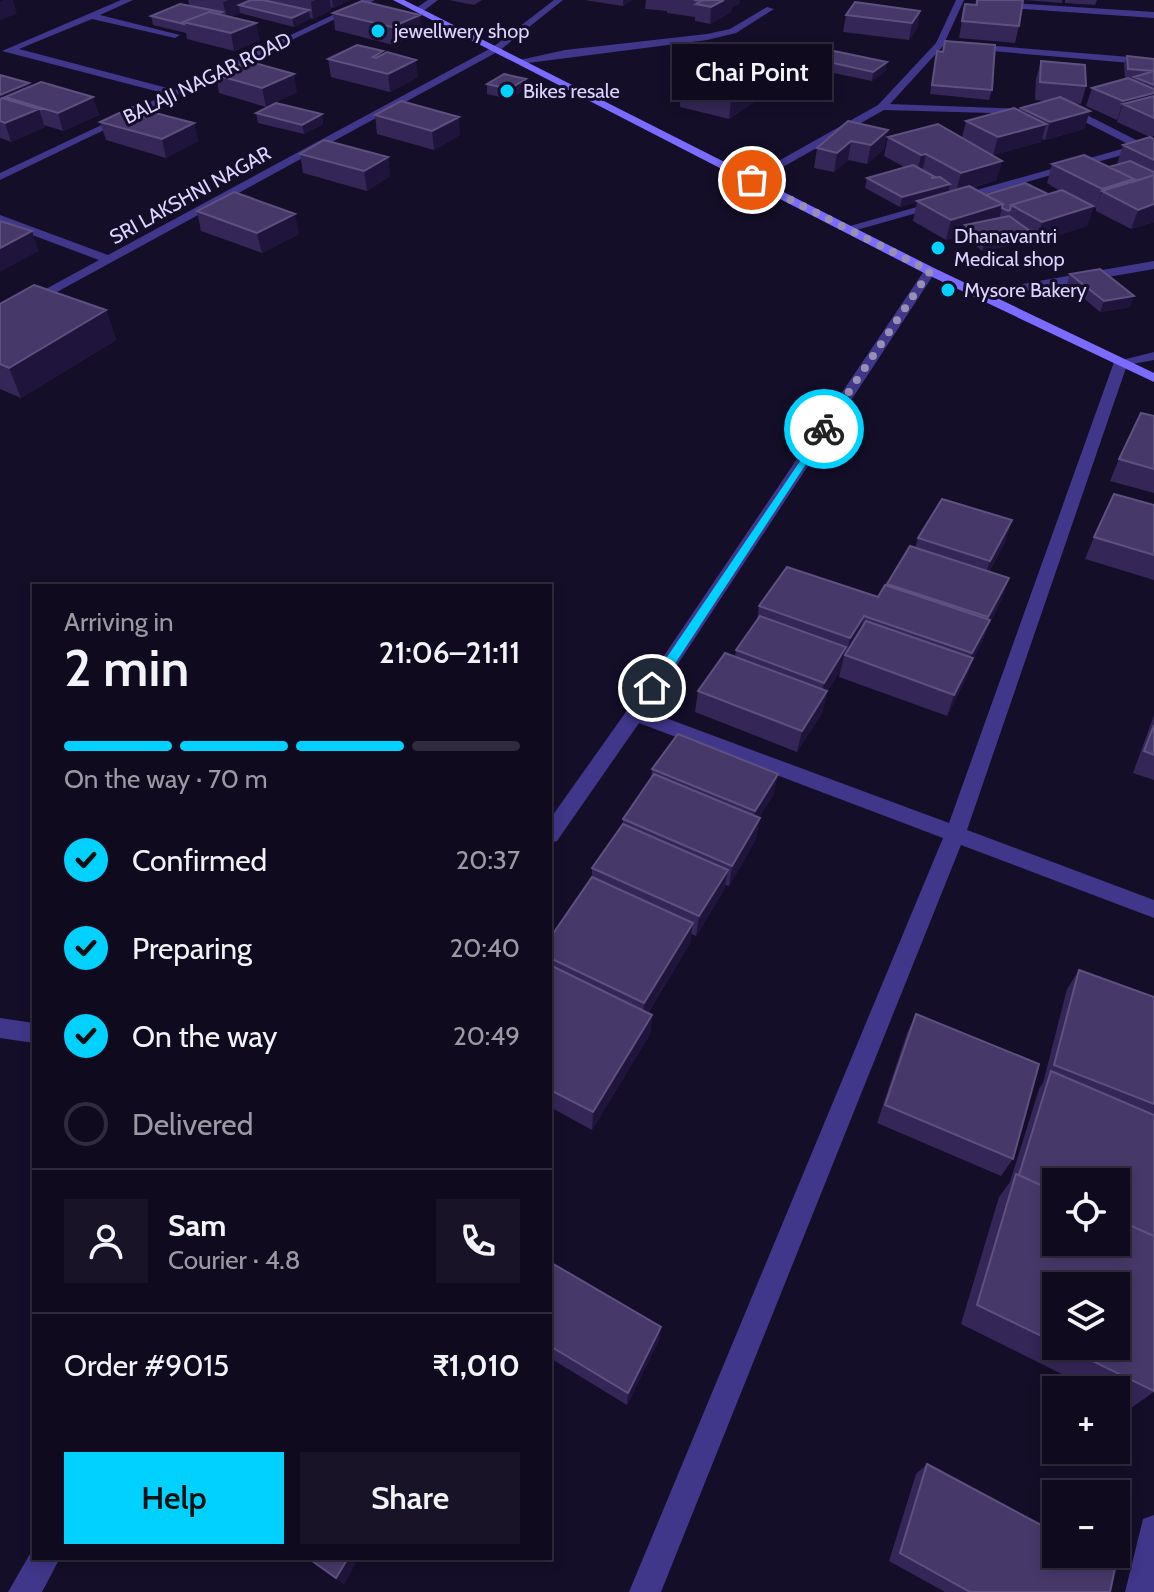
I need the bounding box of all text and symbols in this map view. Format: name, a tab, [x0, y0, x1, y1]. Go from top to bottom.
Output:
place label: jewellwery shop	[393, 19, 529, 43]
marker: jewellwery shop	[369, 22, 387, 40]
street label: BALAJI NAGAR ROAD	[119, 27, 295, 129]
callout: Chai Point	[672, 44, 832, 100]
text: Chai Point	[695, 56, 809, 88]
place label: Bikes resale	[523, 79, 620, 103]
marker: Bikes resale	[498, 82, 516, 100]
street label: SRI LAKSHNI NAGAR	[105, 141, 275, 249]
pin	[718, 146, 786, 214]
icon: bag	[730, 158, 774, 202]
place label: Dhanavantri Medical shop	[954, 224, 1065, 271]
marker: Dhanavantri Medical shop	[929, 239, 947, 257]
place label: Mysore Bakery	[964, 278, 1087, 302]
marker: Mysore Bakery	[939, 281, 957, 299]
courier	[784, 389, 864, 469]
icon: bike	[802, 407, 846, 451]
text: Arriving in	[64, 606, 174, 638]
text: 21:06–21:11	[379, 634, 520, 671]
text: 2 min	[64, 636, 189, 699]
pin	[618, 654, 686, 722]
icon: home	[630, 666, 674, 710]
text: On the way · 70 m	[64, 763, 268, 795]
icon: check	[64, 838, 108, 882]
text: Confirmed	[132, 842, 267, 879]
text: 20:37	[456, 844, 520, 876]
icon: check	[64, 926, 108, 970]
text: Preparing	[132, 930, 252, 967]
text: 20:40	[450, 932, 520, 964]
icon: check	[64, 1014, 108, 1058]
text: On the way	[132, 1018, 277, 1055]
text: 20:49	[453, 1020, 520, 1052]
text: Delivered	[132, 1106, 253, 1143]
map controls	[1042, 1168, 1130, 1568]
button: locate	[1042, 1168, 1130, 1256]
button: person	[64, 1199, 148, 1283]
button: phone	[436, 1199, 520, 1283]
text: Sam	[168, 1207, 226, 1244]
text: Courier · 4.8	[168, 1244, 301, 1276]
button: layers	[1042, 1272, 1130, 1360]
text: Order #9015	[64, 1347, 229, 1384]
text: ₹1,010	[432, 1347, 520, 1384]
button: +	[1042, 1376, 1130, 1464]
button: Help	[64, 1452, 284, 1544]
button: Share	[300, 1452, 520, 1544]
button: −	[1042, 1480, 1130, 1568]

